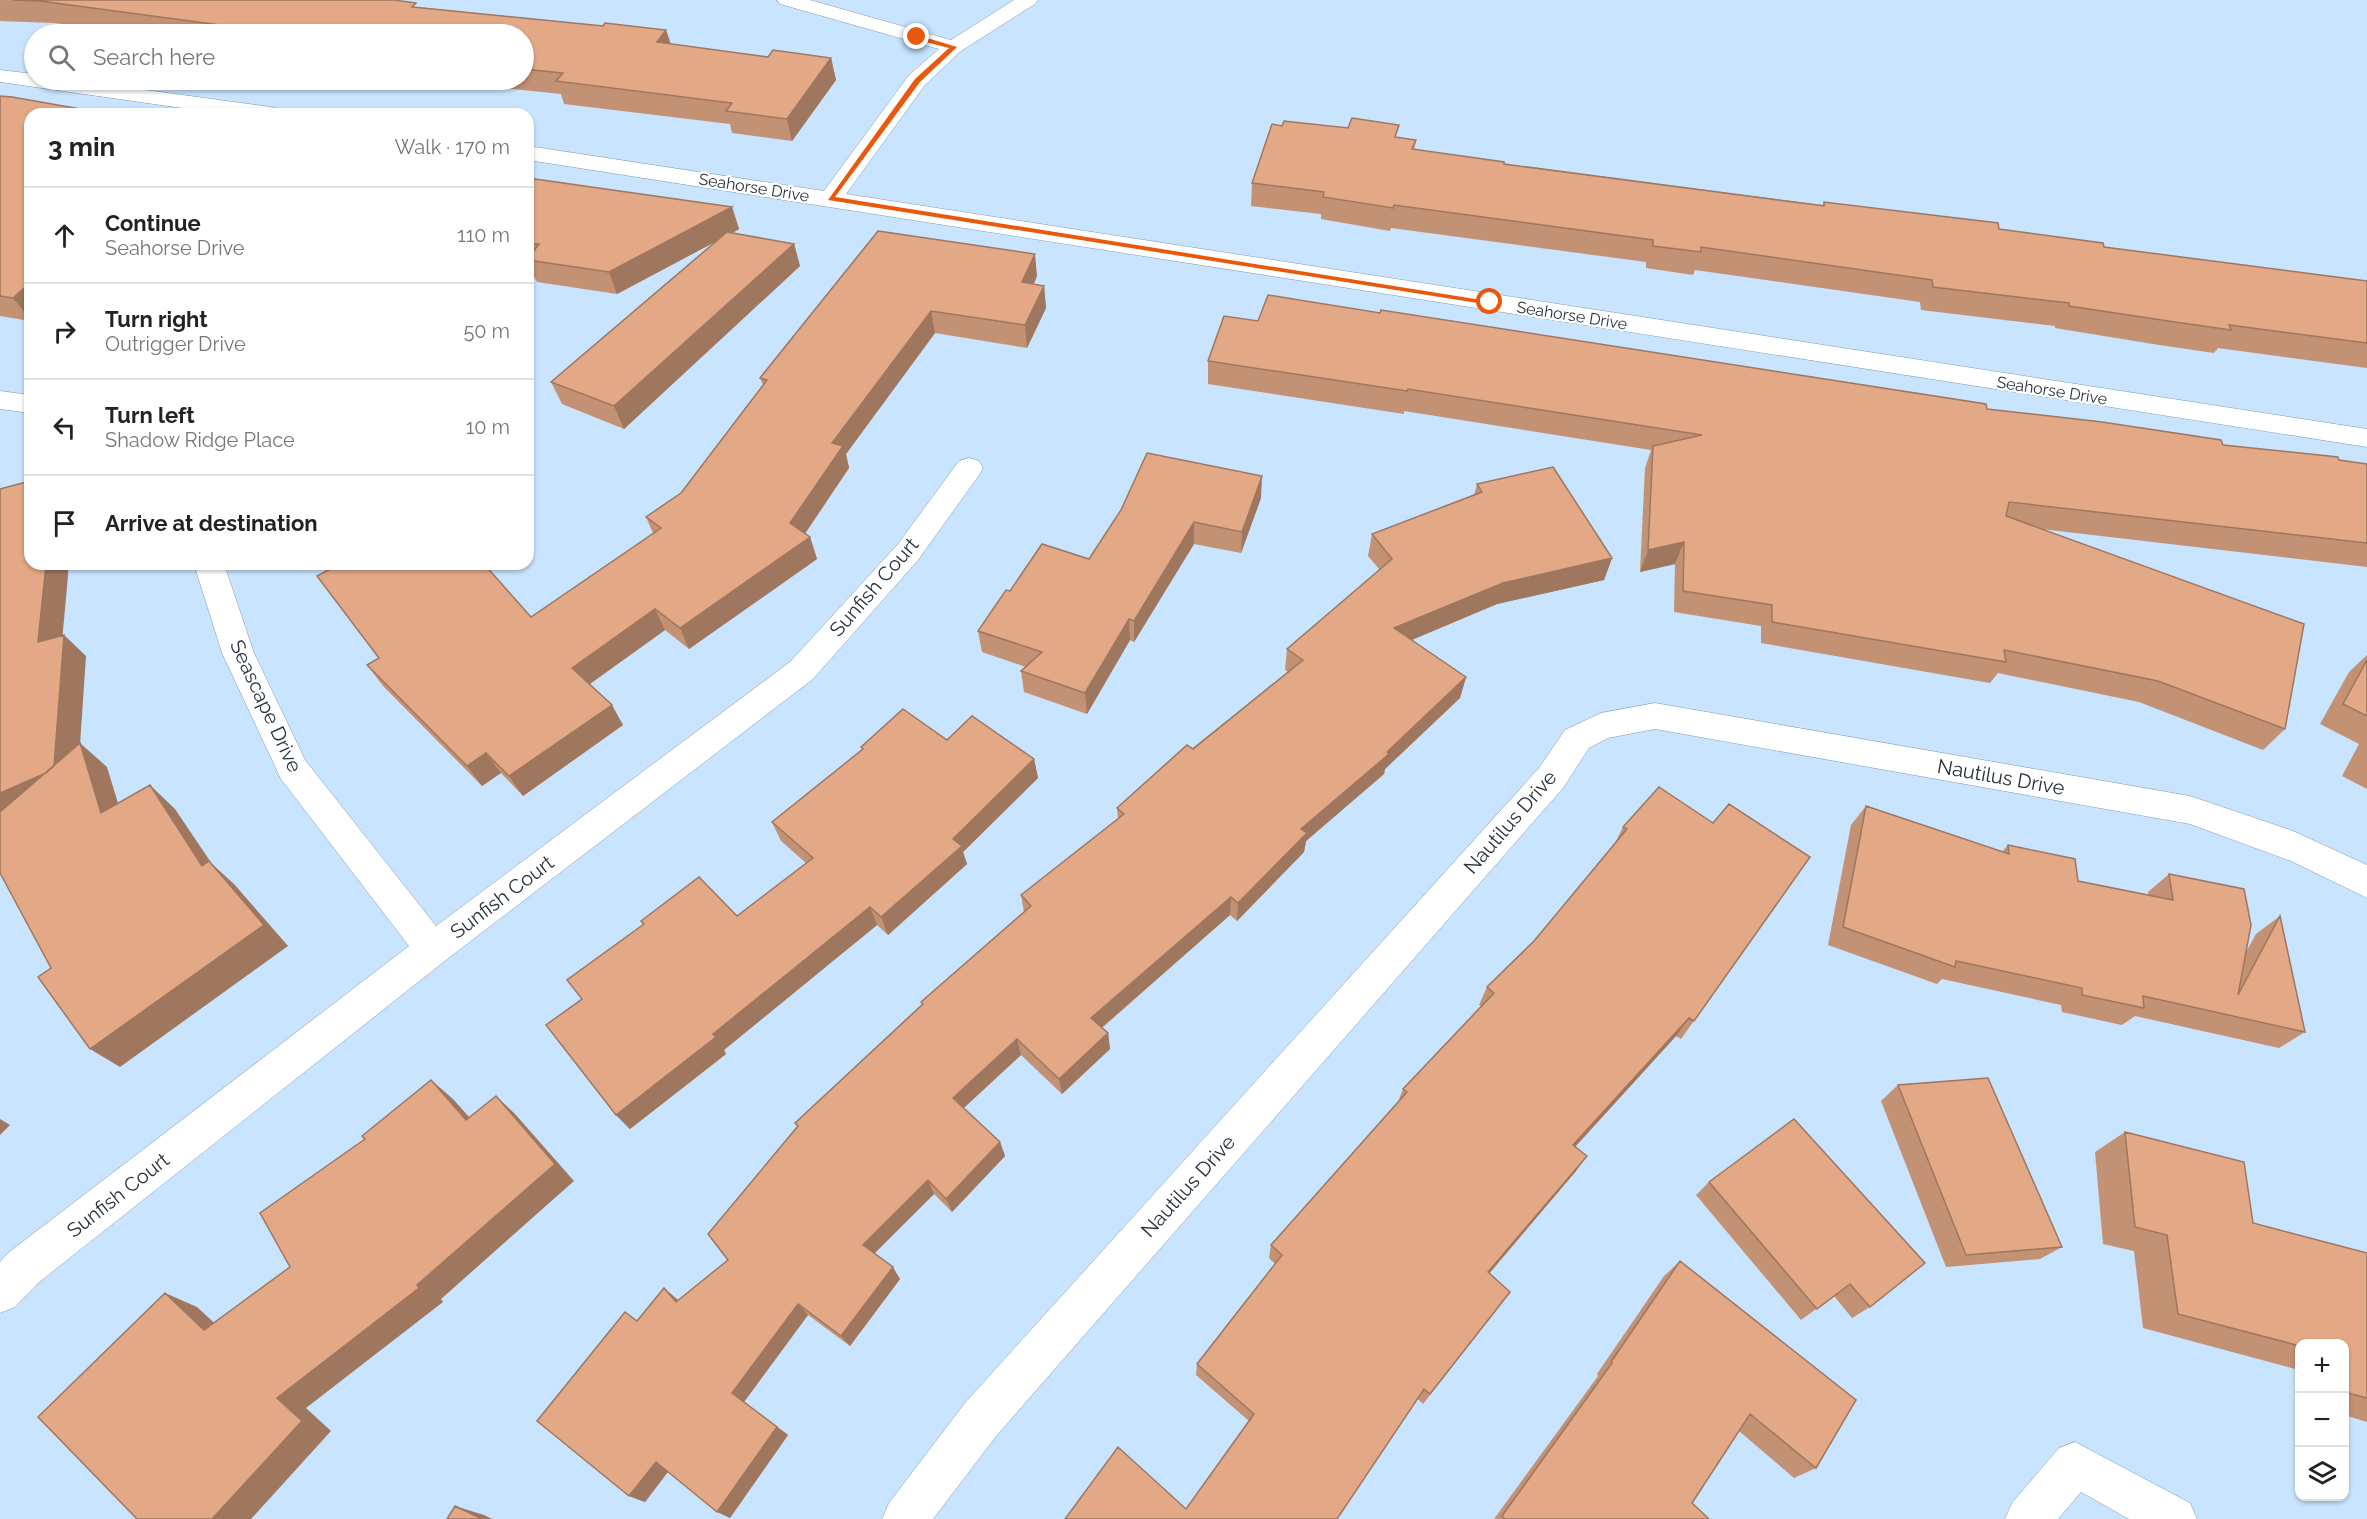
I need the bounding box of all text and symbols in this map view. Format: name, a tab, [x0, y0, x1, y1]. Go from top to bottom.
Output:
route end	[903, 23, 929, 49]
search box	[24, 24, 534, 90]
icon: search	[45, 41, 78, 74]
text: Search here	[93, 44, 215, 70]
text: 3 min	[48, 132, 115, 162]
text: Walk · 170 m	[394, 135, 510, 159]
street label: Seahorse Drive	[697, 169, 811, 206]
text: Continue	[105, 210, 201, 236]
icon: ahead	[48, 219, 81, 252]
text: 110 m	[457, 223, 510, 247]
text: Seahorse Drive	[105, 236, 245, 260]
route start	[1476, 288, 1502, 314]
street label: Seahorse Drive	[1515, 297, 1629, 334]
text: Turn right	[105, 306, 208, 332]
icon: right	[48, 315, 81, 348]
text: 50 m	[463, 319, 510, 343]
text: Outrigger Drive	[105, 332, 246, 356]
street label: Seahorse Drive	[1995, 372, 2109, 409]
text: Turn left	[105, 402, 195, 428]
icon: left	[48, 411, 81, 444]
text: 10 m	[466, 415, 510, 439]
text: Shadow Ridge Place	[105, 428, 295, 452]
icon: arrive	[48, 507, 81, 540]
text: Arrive at destination	[105, 510, 318, 536]
street label: Sunfish Court	[824, 532, 924, 641]
street label: Seascape Drive	[225, 636, 307, 776]
street label: Nautilus Drive	[1935, 754, 2067, 800]
street label: Nautilus Drive	[1459, 765, 1562, 879]
street label: Sunfish Court	[446, 850, 559, 944]
street label: Nautilus Drive	[1136, 1130, 1240, 1242]
street label: Sunfish Court	[62, 1147, 174, 1242]
map controls	[2295, 1339, 2349, 1501]
button: +	[2295, 1339, 2349, 1393]
button: −	[2295, 1393, 2349, 1447]
button: layers	[2295, 1447, 2349, 1501]

